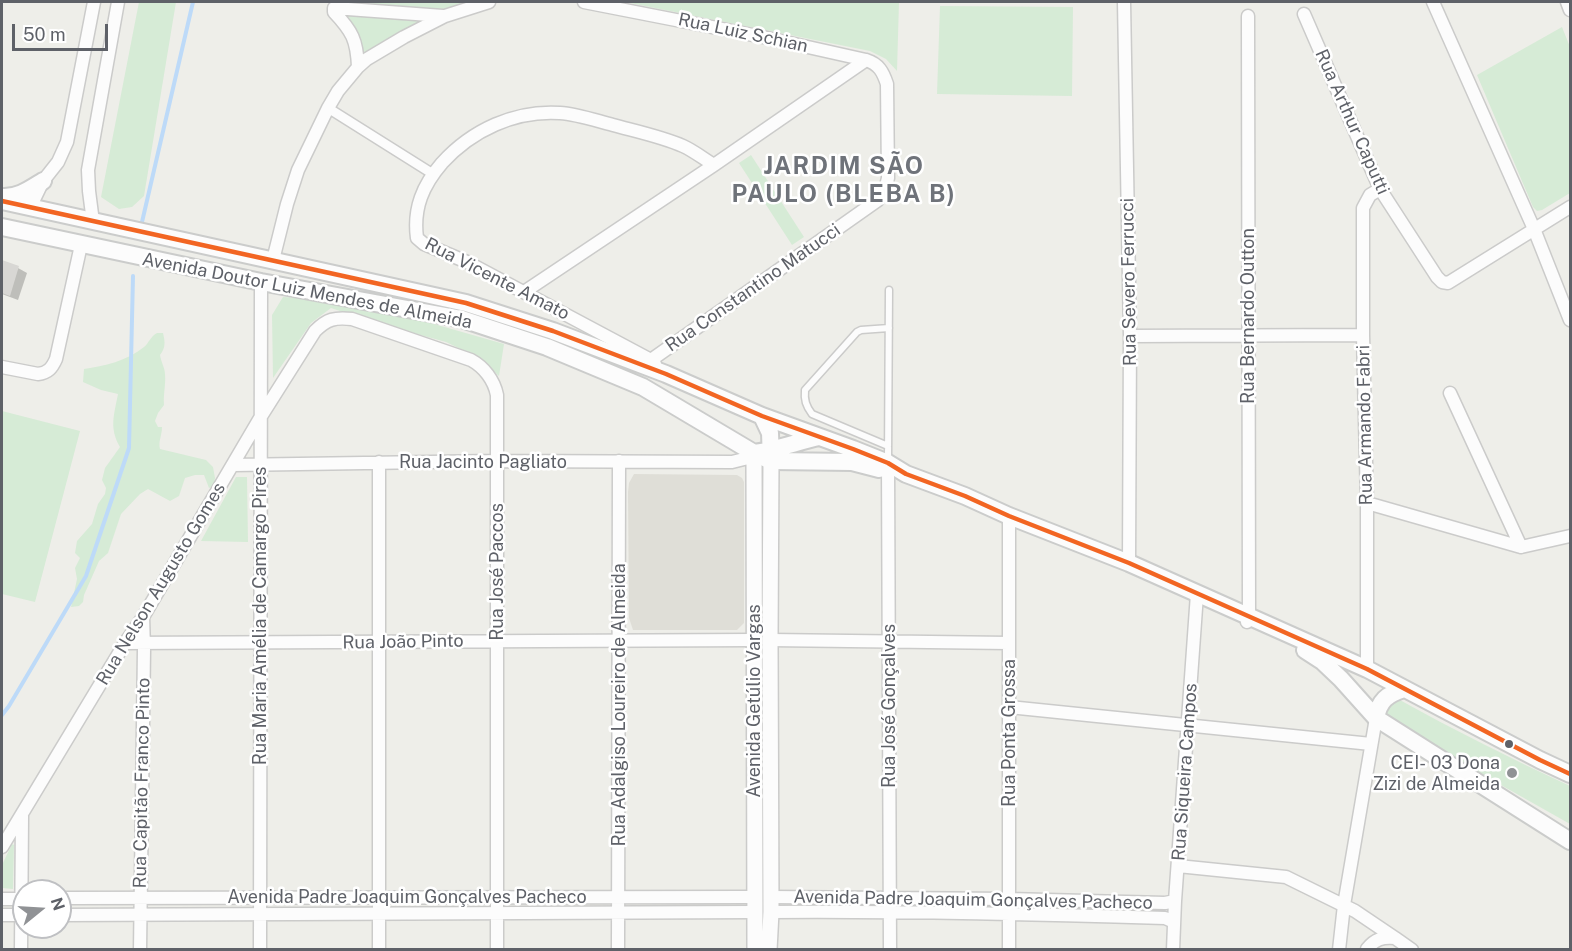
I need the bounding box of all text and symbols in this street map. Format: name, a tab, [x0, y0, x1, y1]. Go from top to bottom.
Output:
street label: Rua Luiz Schian	[676, 9, 810, 57]
scale bar	[15, 12, 111, 50]
text: 50 m	[23, 24, 66, 45]
street label: Rua Arthur Caputti	[1310, 46, 1394, 198]
district label: JARDIM SÃO PAULO (BLEBA B)	[732, 153, 956, 209]
street label: Rua Severo Ferrucci	[1117, 198, 1141, 366]
street label: Rua Constantino Matucci	[661, 219, 845, 357]
street label: Rua Bernardo Outton	[1237, 228, 1259, 404]
street label: Rua Vicente Amato	[421, 233, 573, 325]
street label: Avenida Doutor Luiz Mendes de Almeida	[140, 248, 474, 334]
street label: Rua Armando Fabri	[1353, 345, 1377, 505]
street label: Rua Jacinto Pagliato	[399, 451, 567, 473]
street label: Rua Maria Amélia de Camargo Pires	[249, 467, 271, 765]
street label: Rua Nelson Augusto Gomes	[92, 479, 230, 689]
street label: Rua José Paccos	[486, 503, 508, 641]
street label: Rua Adalgiso Loureiro de Almeida	[608, 563, 630, 847]
street label: Avenida Getúlio Vargas	[743, 604, 765, 798]
street label: Rua José Gonçalves	[878, 624, 900, 788]
street label: Rua João Pinto	[342, 630, 464, 654]
street label: Rua Ponta Grossa	[998, 659, 1020, 807]
street label: Rua Capitão Franco Pinto	[129, 678, 155, 888]
street label: Rua Siqueira Campos	[1168, 682, 1202, 862]
unlabelled marker	[1503, 738, 1515, 750]
place label: CEI- 03 Dona Zizi de Almeida	[1373, 752, 1500, 795]
marker: CEI- 03 Dona Zizi de Almeida	[1505, 766, 1519, 780]
north arrow	[12, 879, 72, 939]
street label: Avenida Padre Joaquim Gonçalves Pacheco	[227, 886, 587, 908]
street label: Avenida Padre Joaquim Gonçalves Pacheco	[793, 886, 1153, 914]
text: N	[47, 895, 69, 913]

